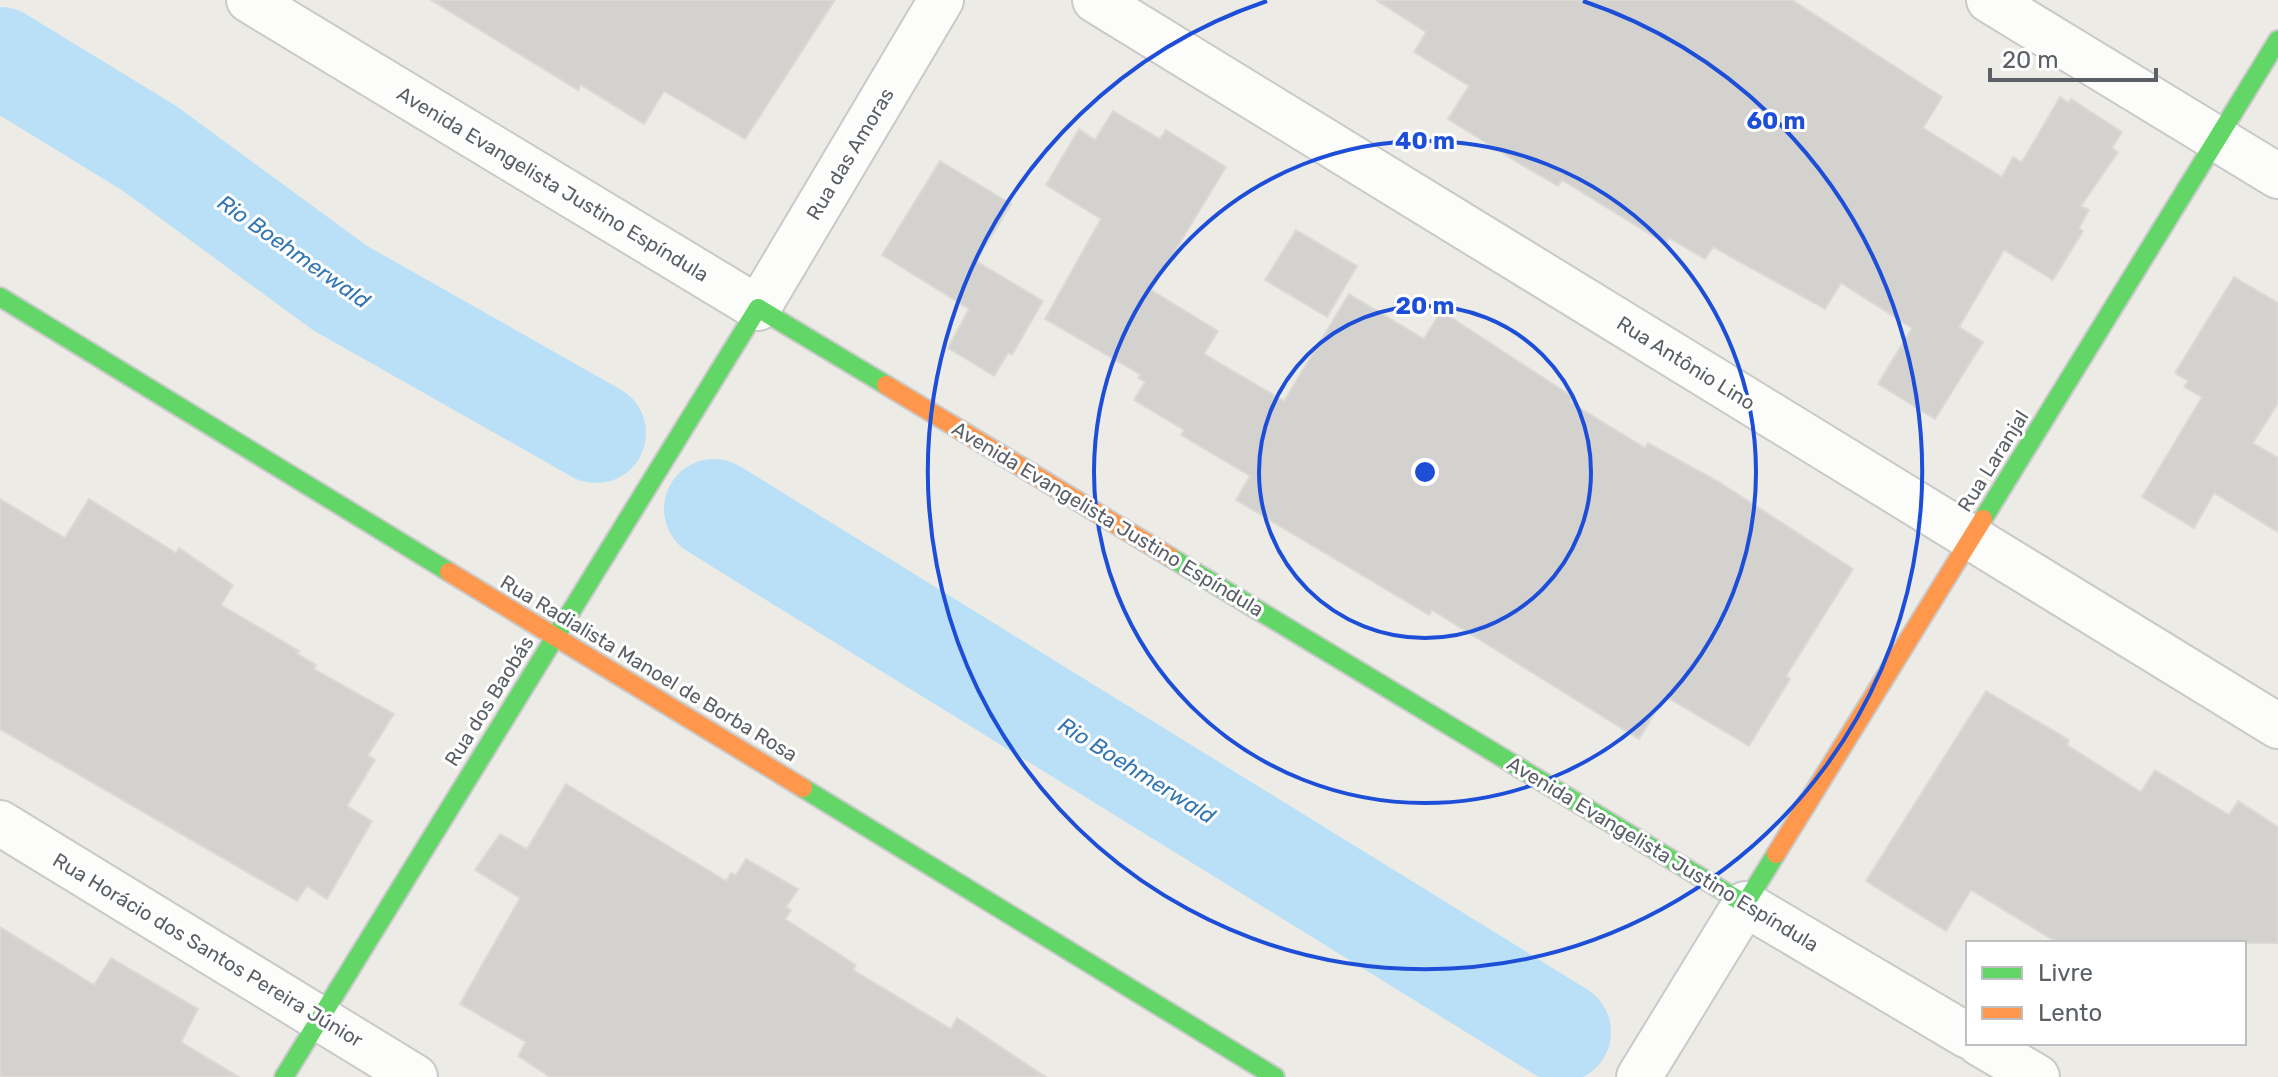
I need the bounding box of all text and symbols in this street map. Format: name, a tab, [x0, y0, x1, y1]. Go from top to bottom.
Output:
scale bar	[1990, 32, 2156, 82]
text: 20 m	[2002, 46, 2059, 74]
street label: Avenida Evangelista Justino Espíndula	[393, 81, 713, 287]
street label: Rua das Amoras	[801, 84, 899, 224]
text: 60 m	[1746, 107, 1806, 135]
text: 40 m	[1395, 127, 1455, 155]
water label: Rio Boehmerwald	[212, 189, 376, 315]
text: 20 m	[1395, 292, 1455, 320]
street label: Rua Antônio Lino	[1613, 311, 1759, 415]
street label: Rua Laranjal	[1952, 406, 2034, 516]
street label: Avenida Evangelista Justino Espíndula	[948, 416, 1268, 622]
centre of rings	[1411, 458, 1439, 486]
street label: Rua Radialista Manoel de Borba Rosa	[496, 570, 802, 766]
street label: Rua dos Baobás	[439, 632, 539, 770]
water label: Rio Boehmerwald	[1053, 711, 1221, 830]
street label: Avenida Evangelista Justino Espíndula	[1503, 751, 1823, 957]
street label: Rua Horácio dos Santos Pereira Júnior	[49, 848, 368, 1053]
legend	[1966, 941, 2246, 1045]
text: Livre	[2038, 959, 2093, 987]
text: Lento	[2038, 999, 2102, 1027]

